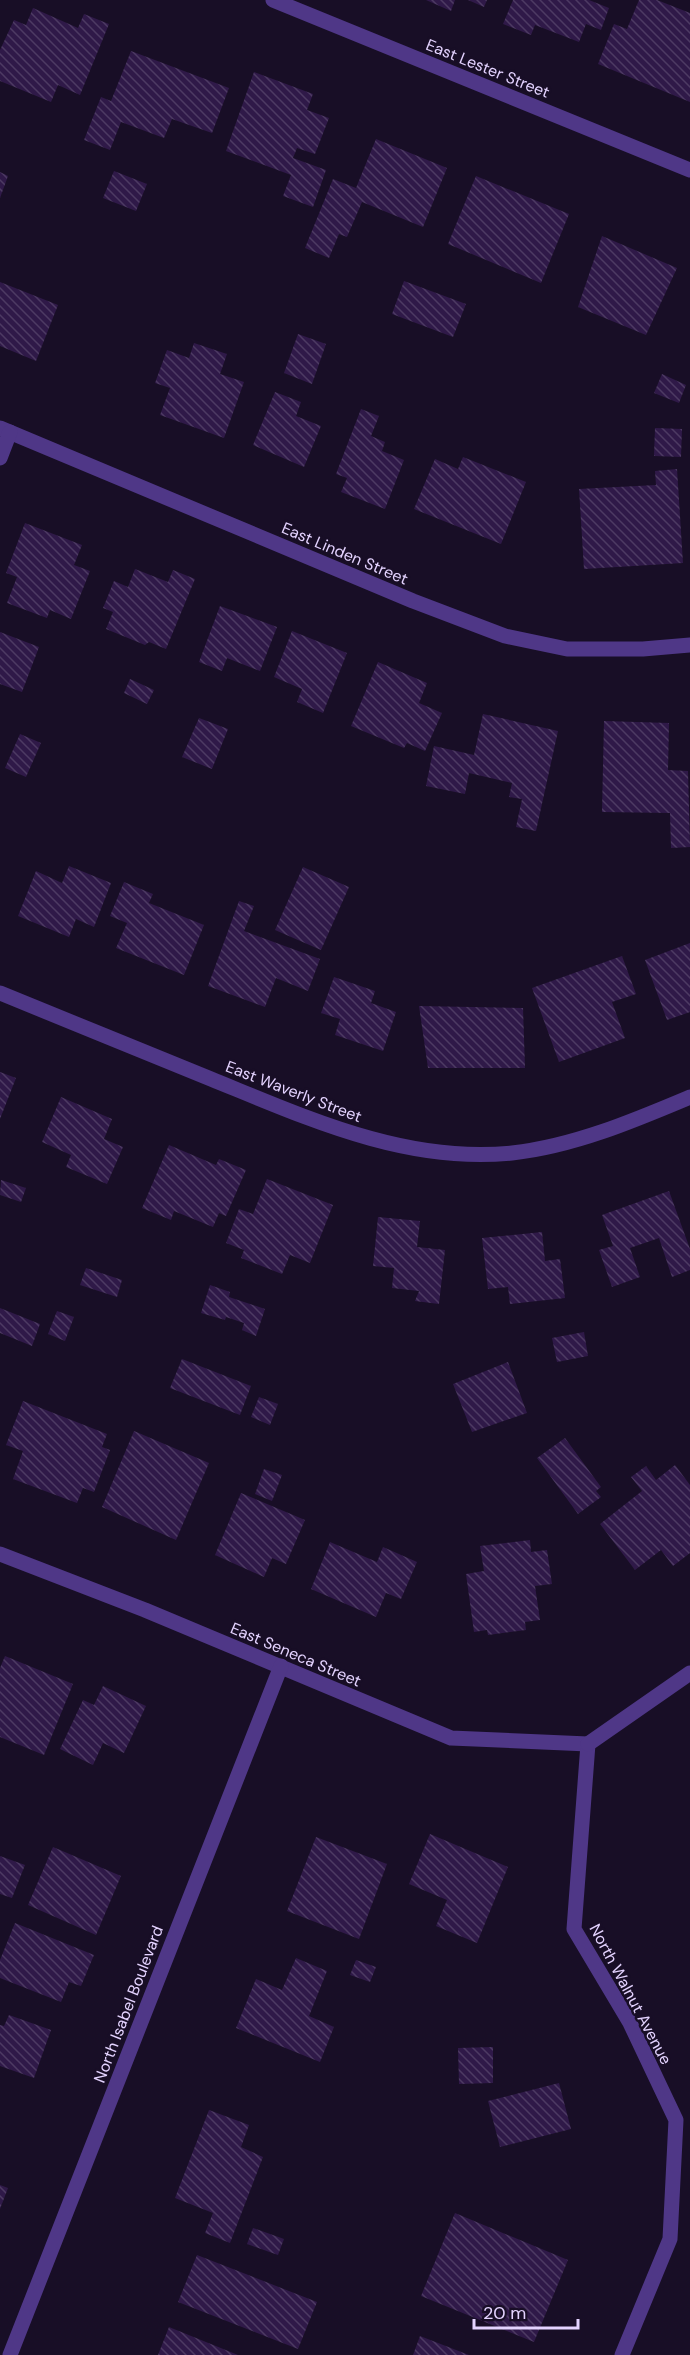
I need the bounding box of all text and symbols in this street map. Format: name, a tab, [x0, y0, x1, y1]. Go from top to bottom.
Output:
street label: East Lester Street	[423, 34, 553, 103]
street label: East Linden Street	[278, 517, 411, 590]
street label: East Waverly Street	[223, 1056, 365, 1127]
street label: East Seneca Street	[227, 1617, 364, 1691]
street label: North Walnut Avenue	[585, 1920, 677, 2068]
street label: North Isabel Boulevard	[89, 1923, 168, 2086]
scale bar	[474, 2292, 578, 2330]
text: 20 m	[483, 2301, 526, 2325]

